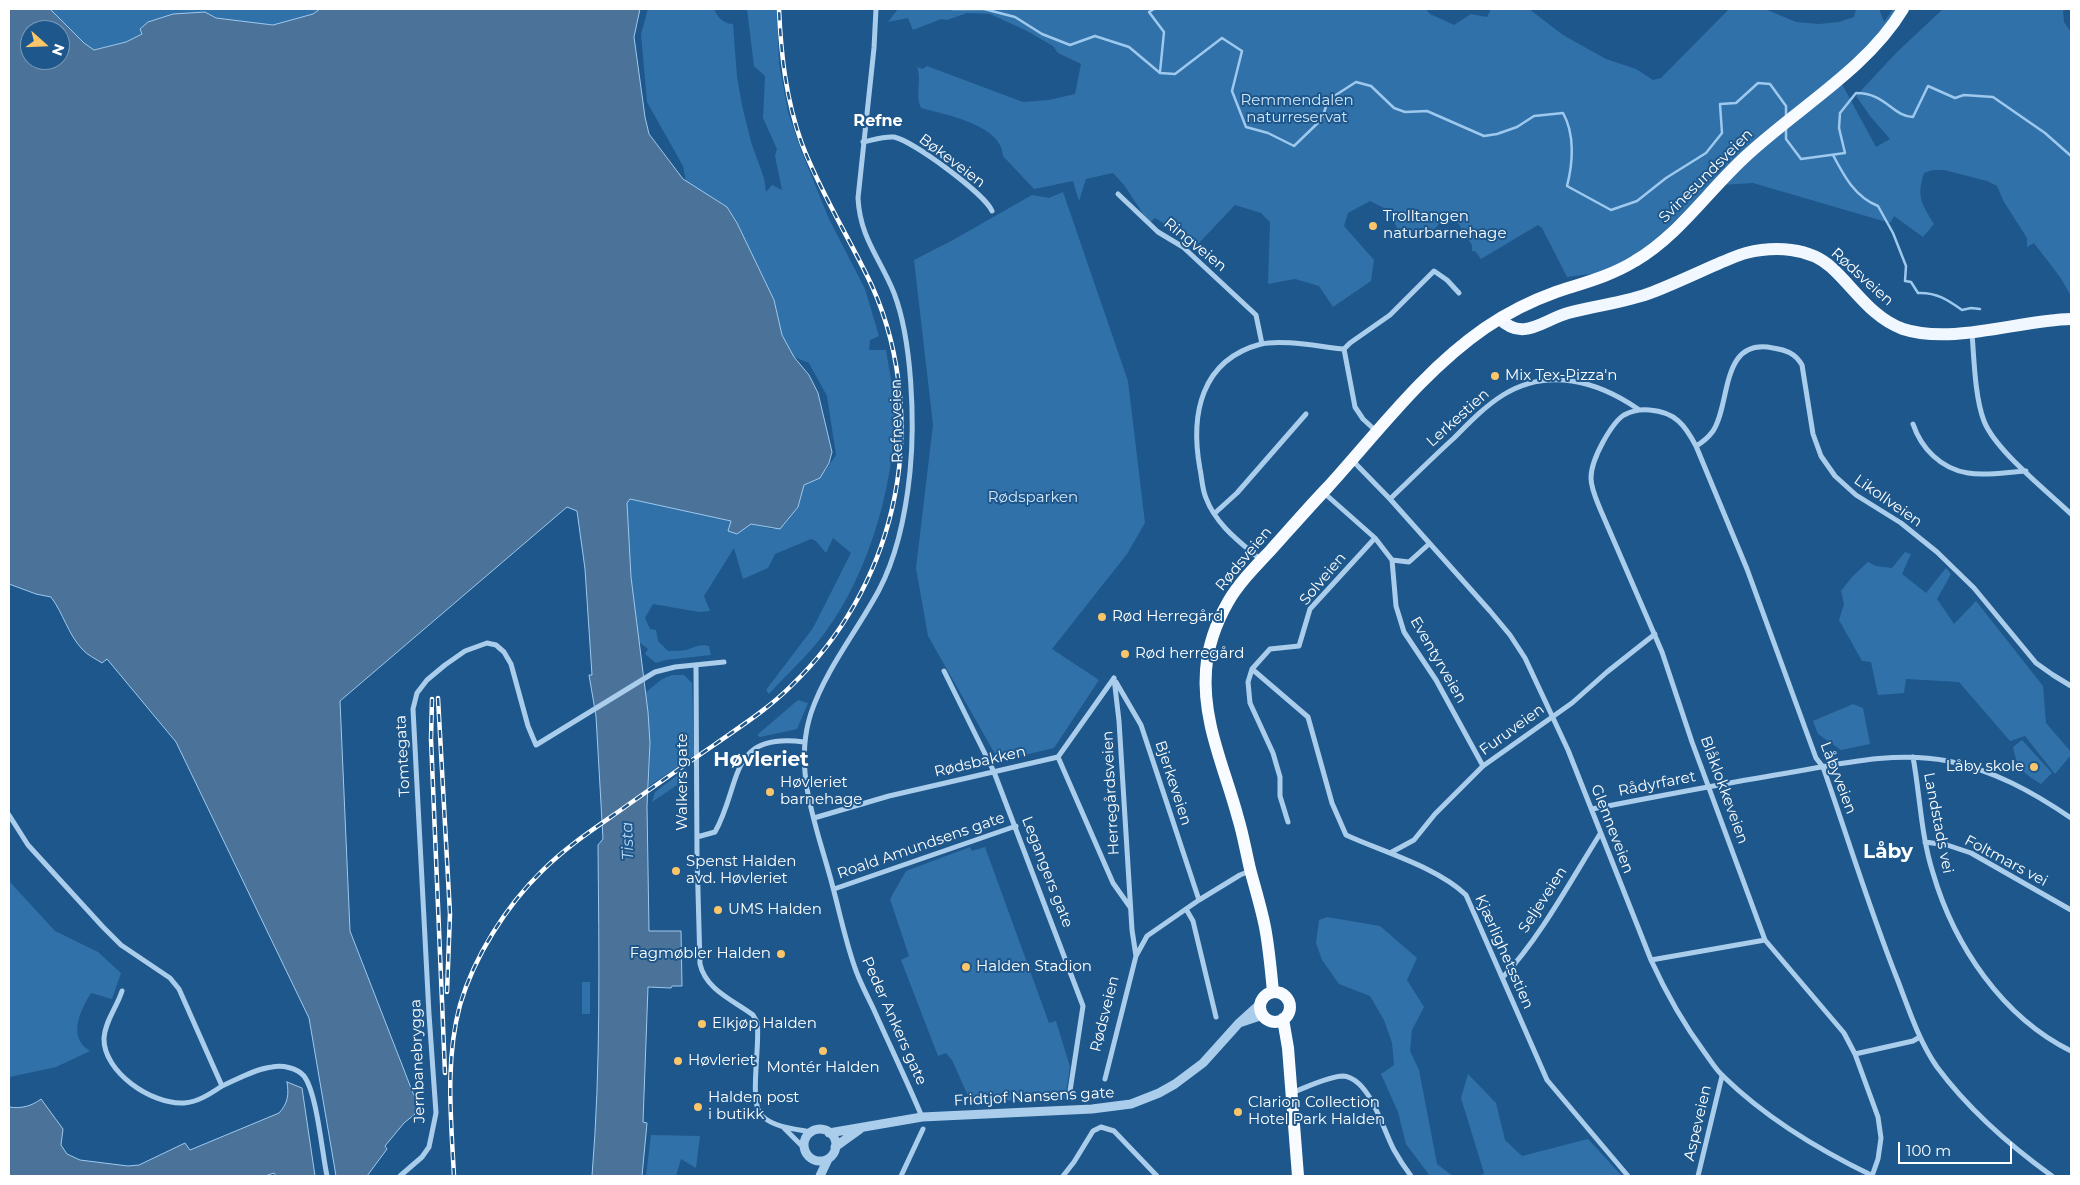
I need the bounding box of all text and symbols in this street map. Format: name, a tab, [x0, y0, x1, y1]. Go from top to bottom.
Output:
north arrow	[20, 20, 70, 70]
text: N	[48, 41, 69, 58]
park label: Remmendalen naturreservat	[1240, 92, 1354, 127]
district label: Refne	[853, 111, 903, 131]
street label: Svinesundsveien	[1655, 125, 1757, 227]
street label: Bøkeveien	[915, 130, 989, 192]
place label: Trolltangen naturbarnehage	[1383, 208, 1506, 243]
street label: Ringveien	[1160, 214, 1230, 276]
marker: Trolltangen naturbarnehage	[1367, 220, 1379, 232]
street label: Rødsveien	[1827, 244, 1897, 310]
place label: Mix Tex-Pizza'n	[1505, 367, 1617, 385]
marker: Mix Tex-Pizza'n	[1489, 370, 1501, 382]
street label: Refneveien	[887, 379, 907, 463]
street label: Lerkestien	[1423, 385, 1493, 451]
street label: Likollveien	[1850, 471, 1926, 531]
park label: Rødsparken	[988, 489, 1078, 507]
street label: Rødsveien	[1212, 523, 1276, 595]
street label: Solveien	[1296, 549, 1350, 609]
place label: Rød Herregård	[1112, 608, 1224, 626]
marker: Rød Herregård	[1096, 611, 1108, 623]
street label: Eventyrveien	[1406, 613, 1470, 707]
place label: Rød herregård	[1135, 645, 1244, 663]
marker: Rød herregård	[1119, 648, 1131, 660]
street label: Furuveien	[1476, 700, 1548, 760]
street label: Tomtegata	[392, 715, 414, 797]
street label: Herregårdsveien	[1099, 730, 1123, 856]
street label: Walkers gate	[674, 733, 692, 831]
street label: Blåklokkeveien	[1696, 734, 1752, 846]
street label: Bjerkeveien	[1151, 738, 1195, 828]
street label: Låbyveien	[1816, 739, 1860, 817]
street label: Rødsbakken	[932, 743, 1028, 781]
district label: Høvleriet	[713, 748, 809, 772]
place label: Låby skole	[1946, 758, 2024, 776]
marker: Låby skole	[2028, 761, 2040, 773]
street label: Rådyrfaret	[1617, 768, 1697, 800]
street label: Landstads vei	[1919, 771, 1957, 875]
place label: Høvleriet barnehage	[780, 774, 862, 809]
street label: Glenneveien	[1587, 782, 1637, 876]
marker: Høvleriet barnehage	[764, 786, 776, 798]
street label: Roald Amundsens gate	[835, 809, 1007, 883]
street label: Legangers gate	[1018, 814, 1076, 930]
water label: Tista	[618, 821, 638, 861]
street label: Foltmars vei	[1961, 832, 2051, 890]
district label: Låby	[1863, 840, 1913, 864]
place label: Spenst Halden avd. Høvleriet	[686, 853, 796, 888]
street label: Seljeveien	[1515, 863, 1571, 937]
marker: Spenst Halden avd. Høvleriet	[670, 865, 682, 877]
street label: Kjærlighetsstien	[1471, 892, 1537, 1012]
place label: UMS Halden	[728, 901, 822, 919]
marker: UMS Halden	[712, 904, 724, 916]
place label: Fagmøbler Halden	[630, 945, 771, 963]
marker: Fagmøbler Halden	[775, 948, 787, 960]
street label: Peder Ankers gate	[858, 954, 930, 1088]
place label: Halden Stadion	[976, 958, 1092, 976]
marker: Halden Stadion	[960, 961, 972, 973]
street label: Rødsveien	[1087, 974, 1123, 1054]
street label: Jernbanebrygga	[407, 999, 429, 1123]
place label: Elkjøp Halden	[712, 1015, 817, 1033]
marker: Elkjøp Halden	[696, 1018, 708, 1030]
marker: Montér Halden	[817, 1045, 829, 1057]
place label: Høvleriet	[688, 1052, 756, 1070]
marker: Høvleriet	[672, 1055, 684, 1067]
place label: Montér Halden	[766, 1059, 880, 1077]
street label: Aspeveien	[1681, 1083, 1715, 1163]
street label: Fridtjof Nansens gate	[953, 1084, 1115, 1110]
place label: Halden post i butikk	[708, 1089, 799, 1124]
place label: Clarion Collection Hotel Park Halden	[1248, 1094, 1385, 1129]
marker: Halden post i butikk	[692, 1101, 704, 1113]
marker: Clarion Collection Hotel Park Halden	[1232, 1106, 1244, 1118]
scale bar	[1900, 1132, 2014, 1164]
text: 100 m	[1906, 1141, 1951, 1160]

